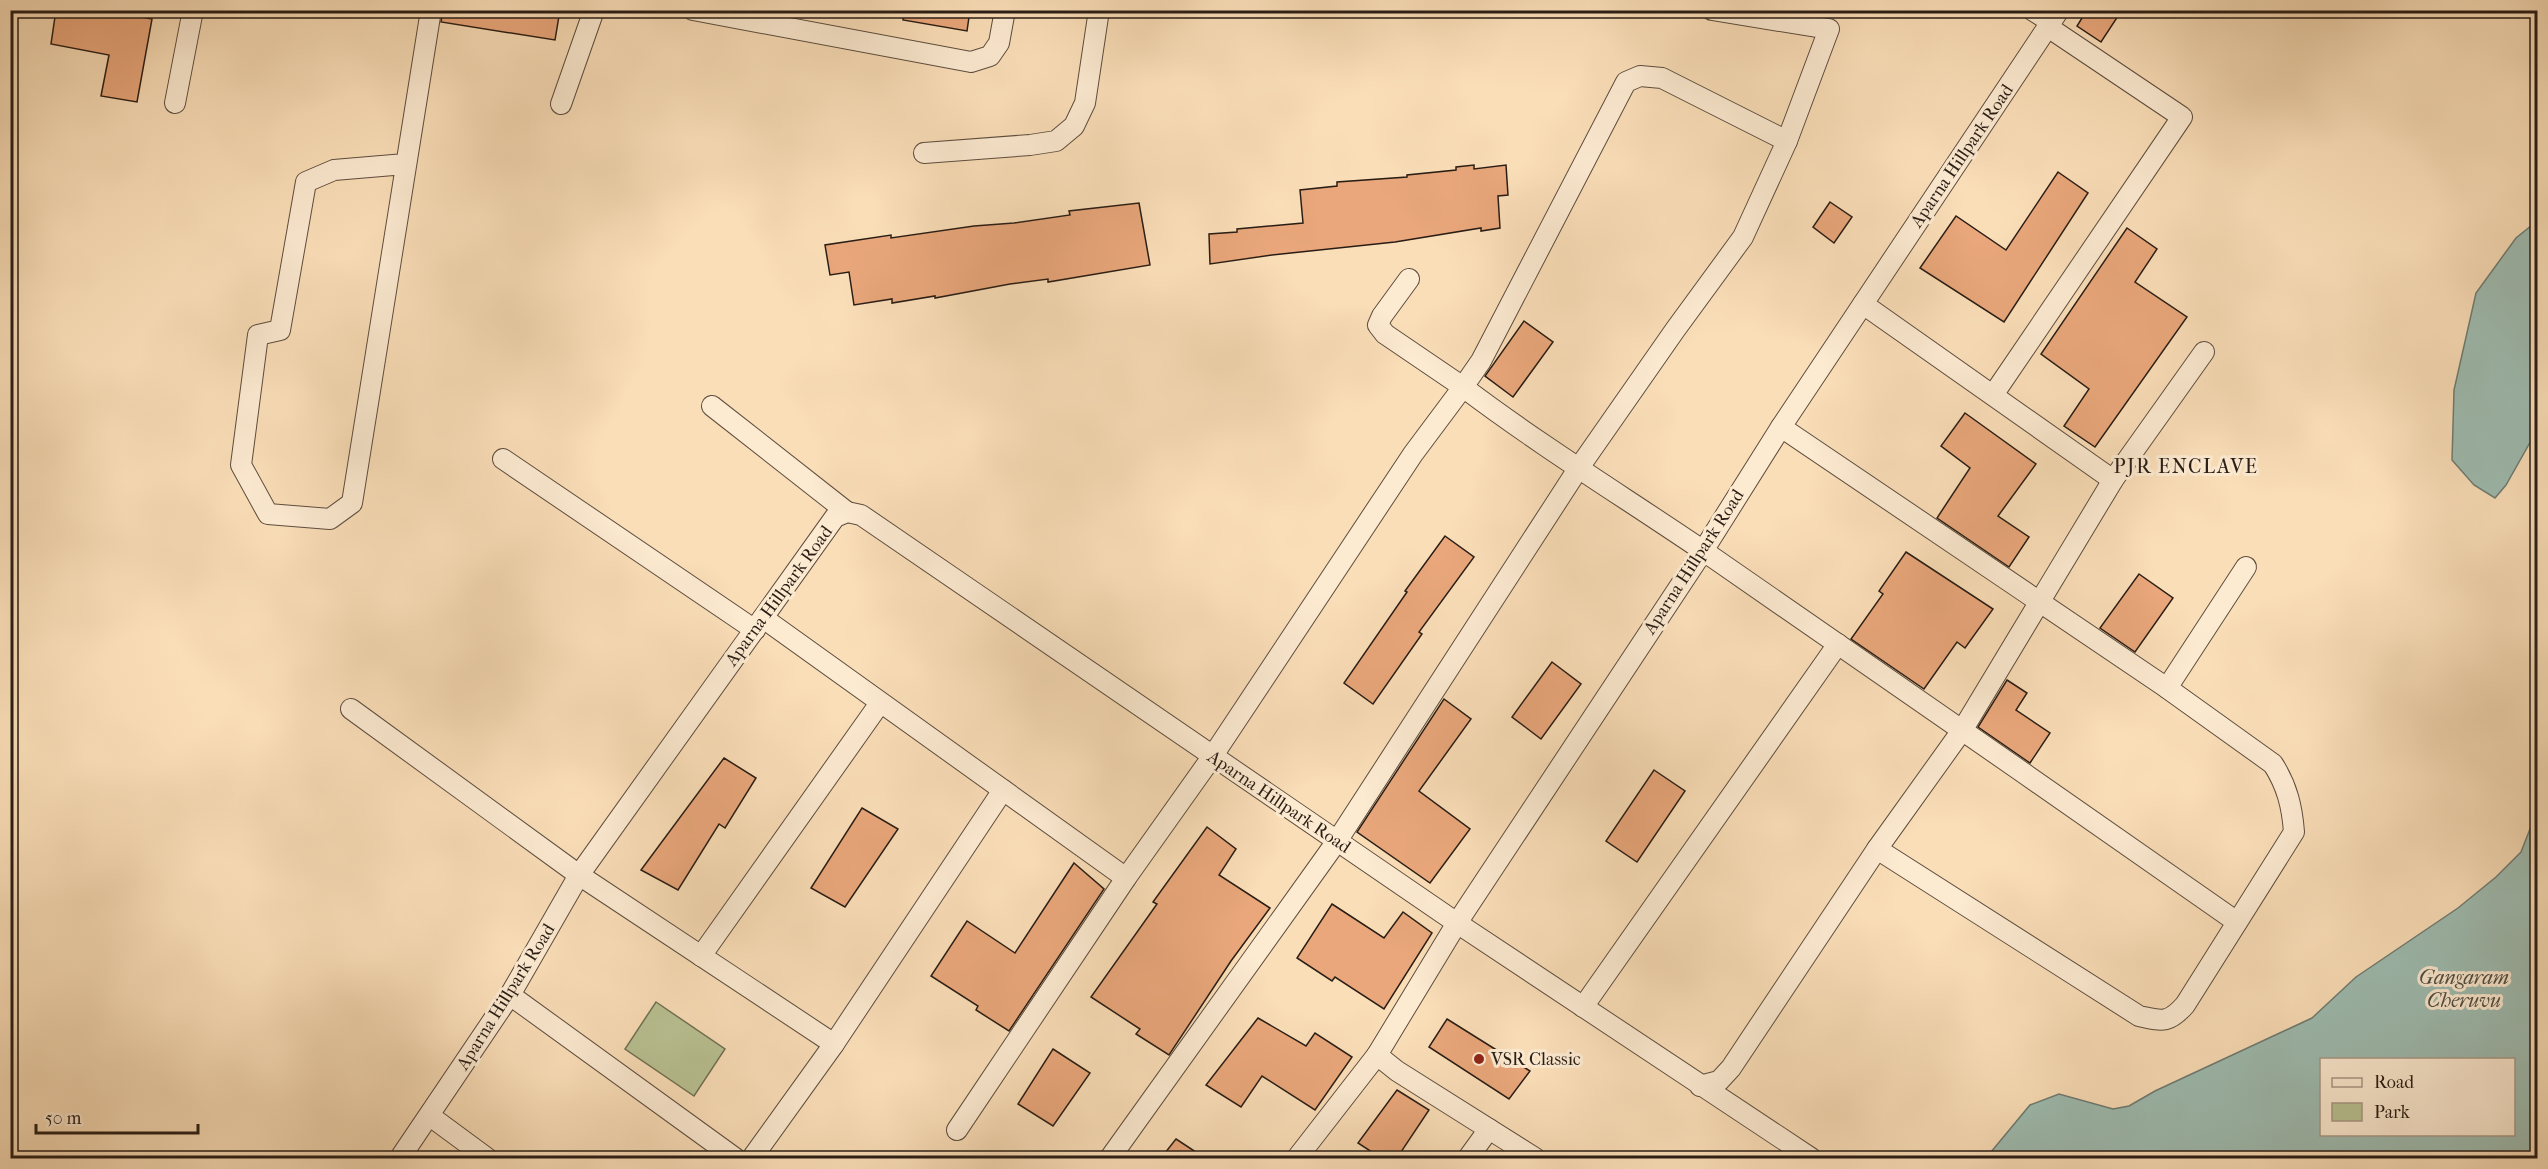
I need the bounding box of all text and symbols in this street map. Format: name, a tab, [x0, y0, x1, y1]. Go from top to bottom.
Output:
street label: Aparna Hillpark Road	[1906, 80, 2018, 232]
district label: PJR ENCLAVE	[2114, 455, 2258, 478]
street label: Aparna Hillpark Road	[1639, 486, 1749, 639]
street label: Aparna Hillpark Road	[720, 522, 837, 671]
street label: Aparna Hillpark Road	[1203, 746, 1355, 858]
street label: Aparna Hillpark Road	[452, 920, 560, 1075]
water label: Gangaram Cheruvu	[2419, 966, 2509, 1012]
place label: VSR Classic	[1490, 1049, 1581, 1070]
marker: VSR Classic	[1472, 1052, 1486, 1066]
legend	[2320, 1058, 2515, 1136]
text: Road	[2374, 1072, 2414, 1093]
scale bar	[36, 1097, 198, 1135]
text: Park	[2374, 1102, 2411, 1123]
text: 50 m	[45, 1108, 82, 1129]

